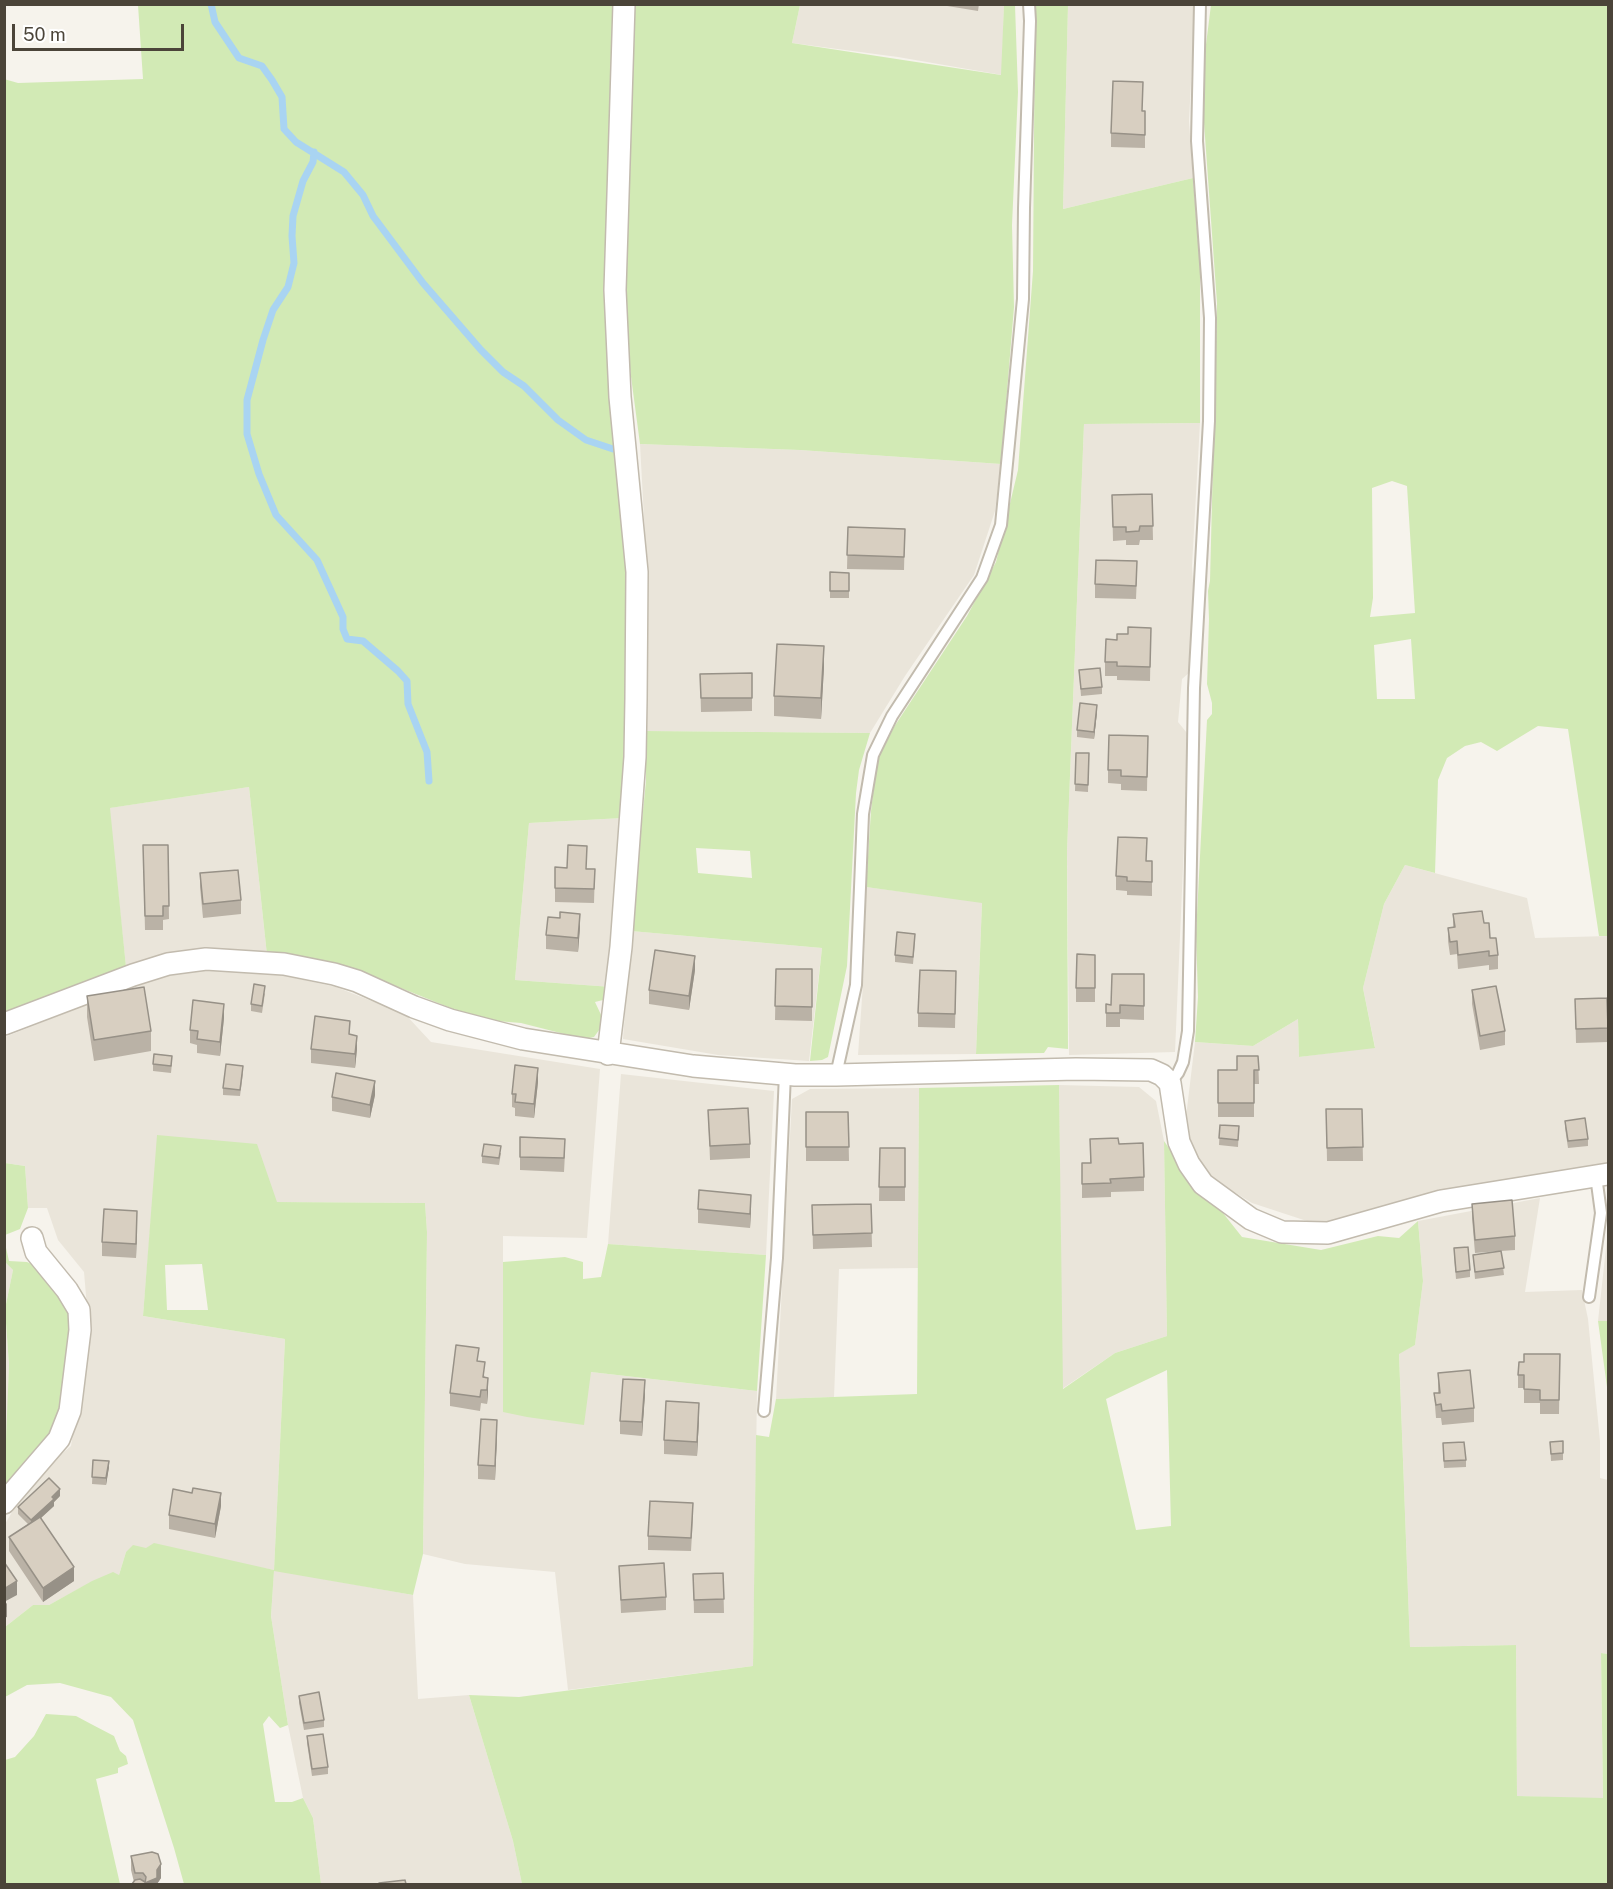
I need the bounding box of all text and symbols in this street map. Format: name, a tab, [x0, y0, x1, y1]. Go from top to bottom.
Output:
scale bar	[15, 12, 188, 50]
text: 50 m	[23, 24, 66, 45]

